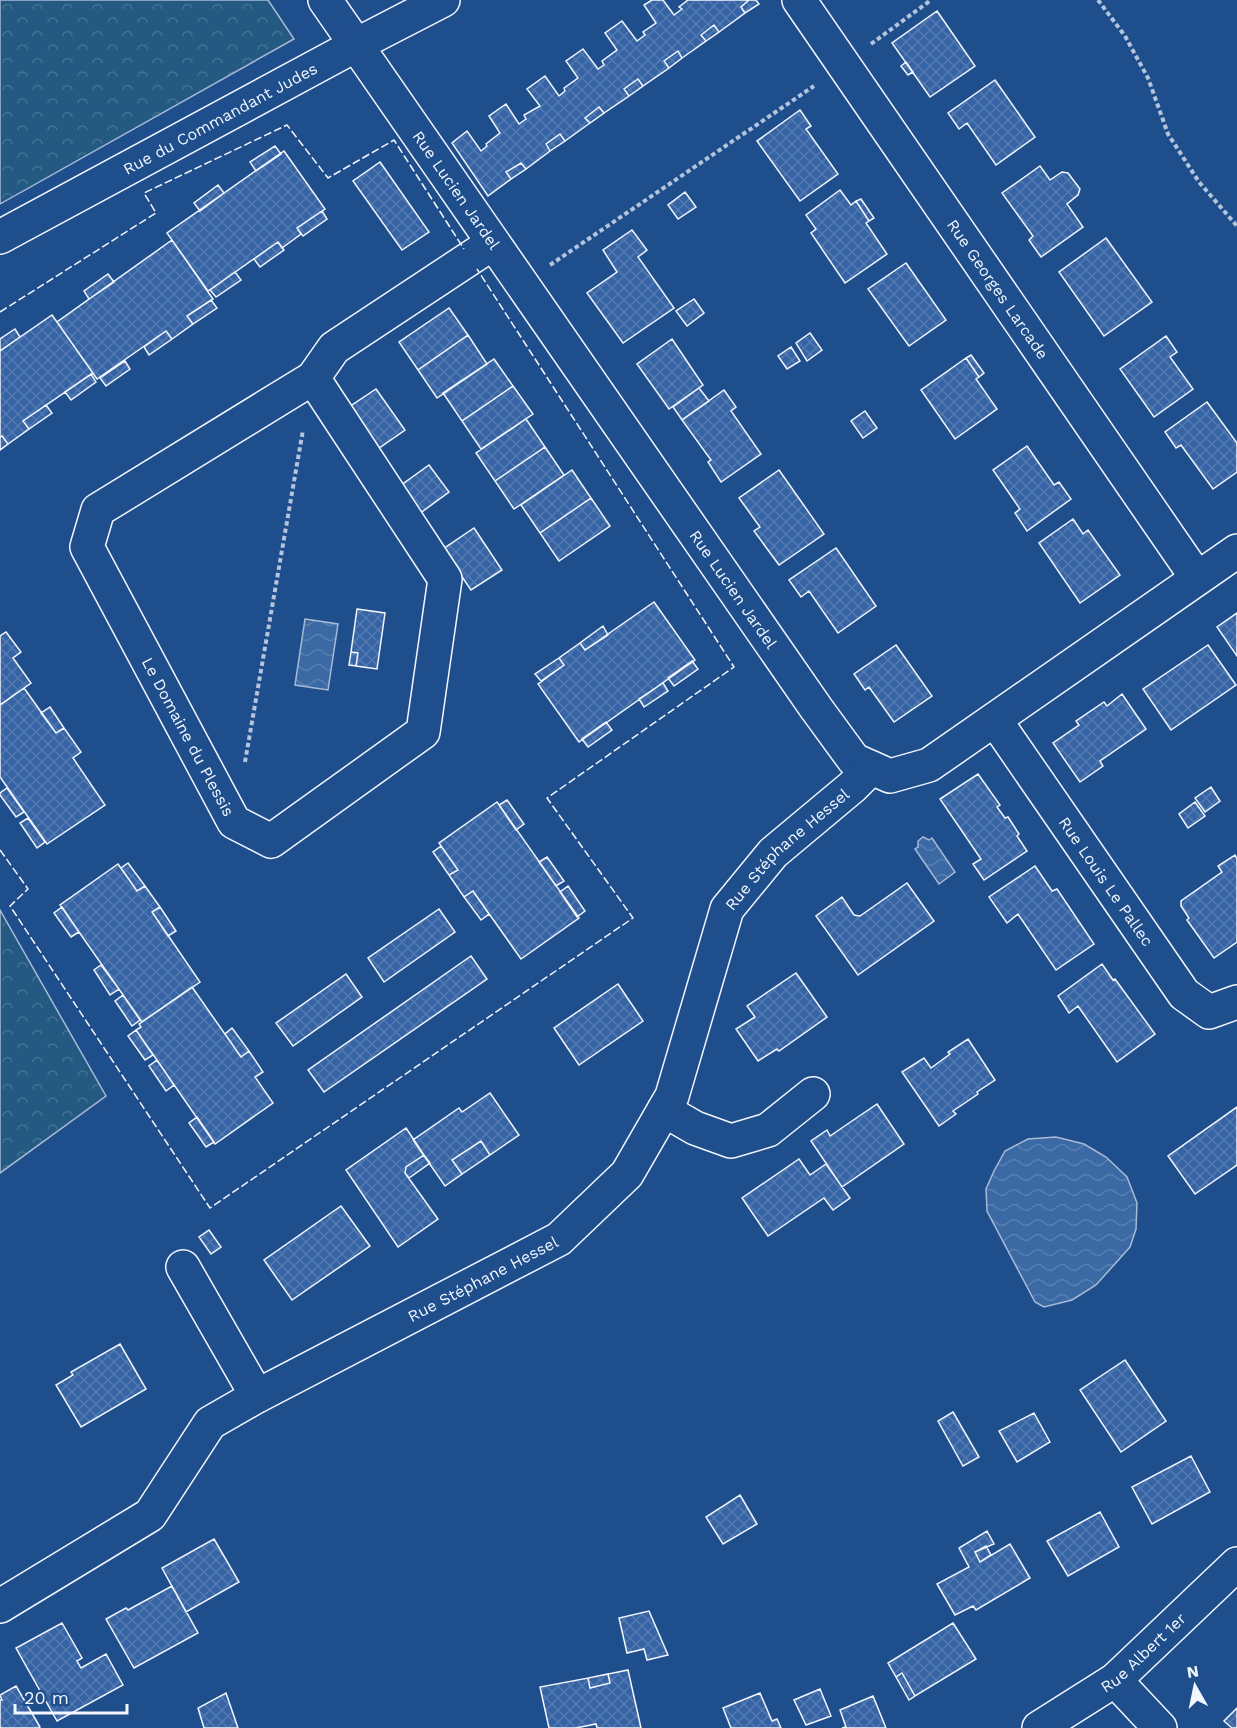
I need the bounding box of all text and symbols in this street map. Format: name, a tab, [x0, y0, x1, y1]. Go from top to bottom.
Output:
street label: Rue du Commandant Judes	[120, 58, 320, 178]
street label: Rue Lucien Jardel	[409, 127, 504, 253]
street label: Rue Georges Larcade	[943, 216, 1053, 363]
street label: Rue Lucien Jardel	[686, 526, 781, 652]
street label: Le Domaine du Plessis	[138, 654, 239, 819]
street label: Rue Stéphane Hessel	[721, 784, 853, 914]
street label: Rue Louis Le Pallec	[1055, 813, 1158, 950]
street label: Rue Stéphane Hessel	[404, 1232, 561, 1325]
street label: Rue Albert 1er	[1097, 1608, 1190, 1696]
north arrow	[1165, 1656, 1225, 1716]
text: N	[1185, 1661, 1200, 1682]
scale bar	[15, 1677, 128, 1715]
text: 20 m	[24, 1687, 69, 1708]

